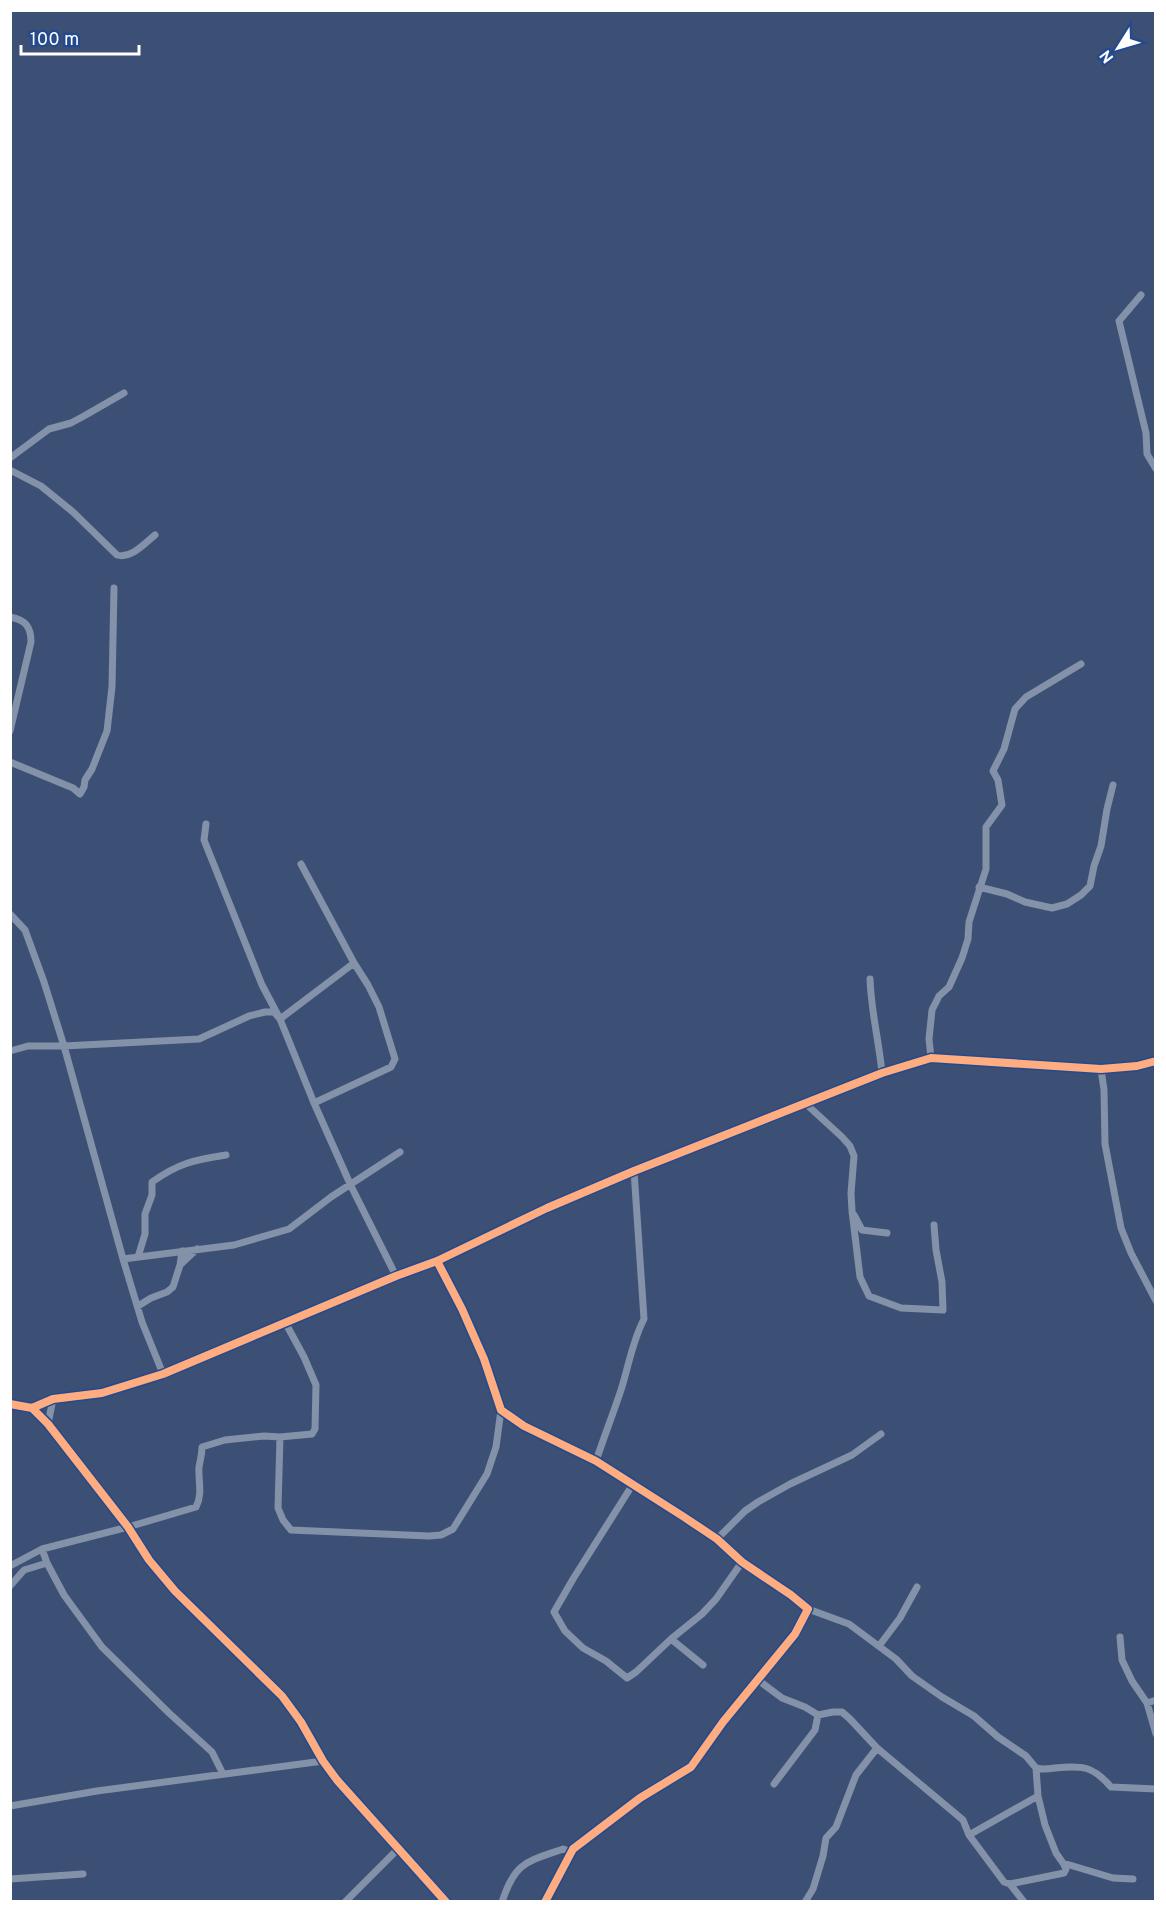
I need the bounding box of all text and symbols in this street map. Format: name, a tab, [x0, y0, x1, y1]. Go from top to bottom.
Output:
scale bar	[21, 18, 140, 56]
north arrow	[1088, 18, 1148, 78]
text: 100 m	[30, 29, 79, 52]
text: N	[1096, 45, 1119, 66]

